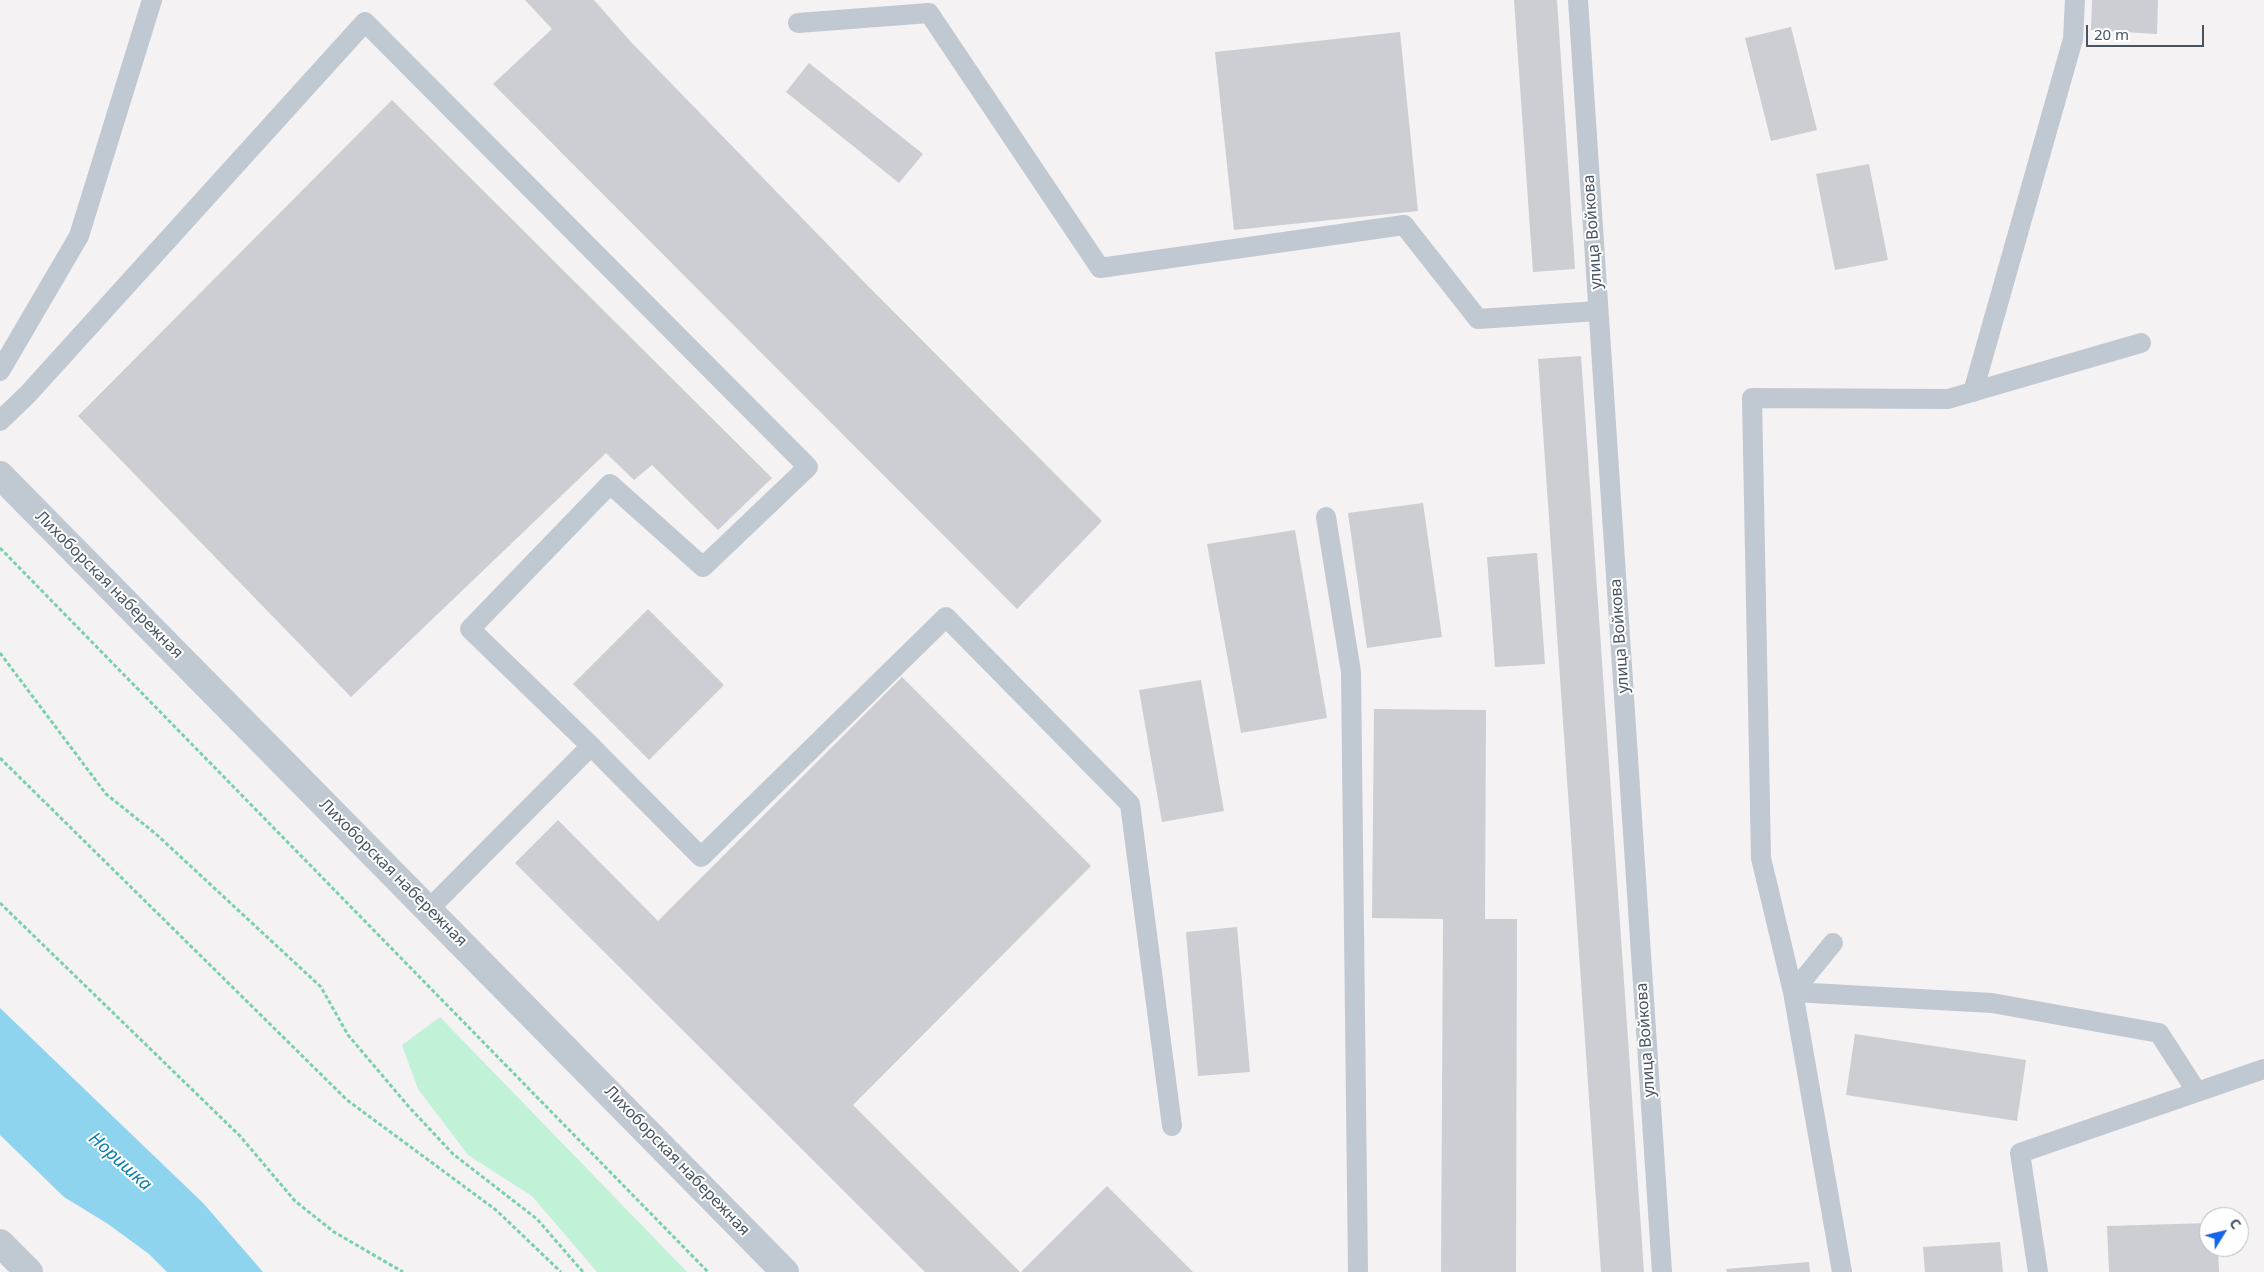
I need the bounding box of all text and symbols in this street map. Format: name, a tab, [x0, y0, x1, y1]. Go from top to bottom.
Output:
scale bar	[2089, 15, 2206, 47]
text: 20 m	[2094, 24, 2129, 44]
street label: улица Войкова	[1579, 174, 1607, 290]
street label: Лихоборская набережная	[31, 507, 187, 663]
street label: улица Войкова	[1606, 578, 1634, 694]
street label: Лихоборская набережная	[315, 795, 471, 951]
street label: улица Войкова	[1632, 982, 1660, 1098]
street label: Лихоборская набережная	[600, 1082, 754, 1240]
water label: Норишка	[84, 1128, 156, 1196]
north arrow	[2199, 1207, 2249, 1257]
text: С	[2225, 1214, 2246, 1233]

